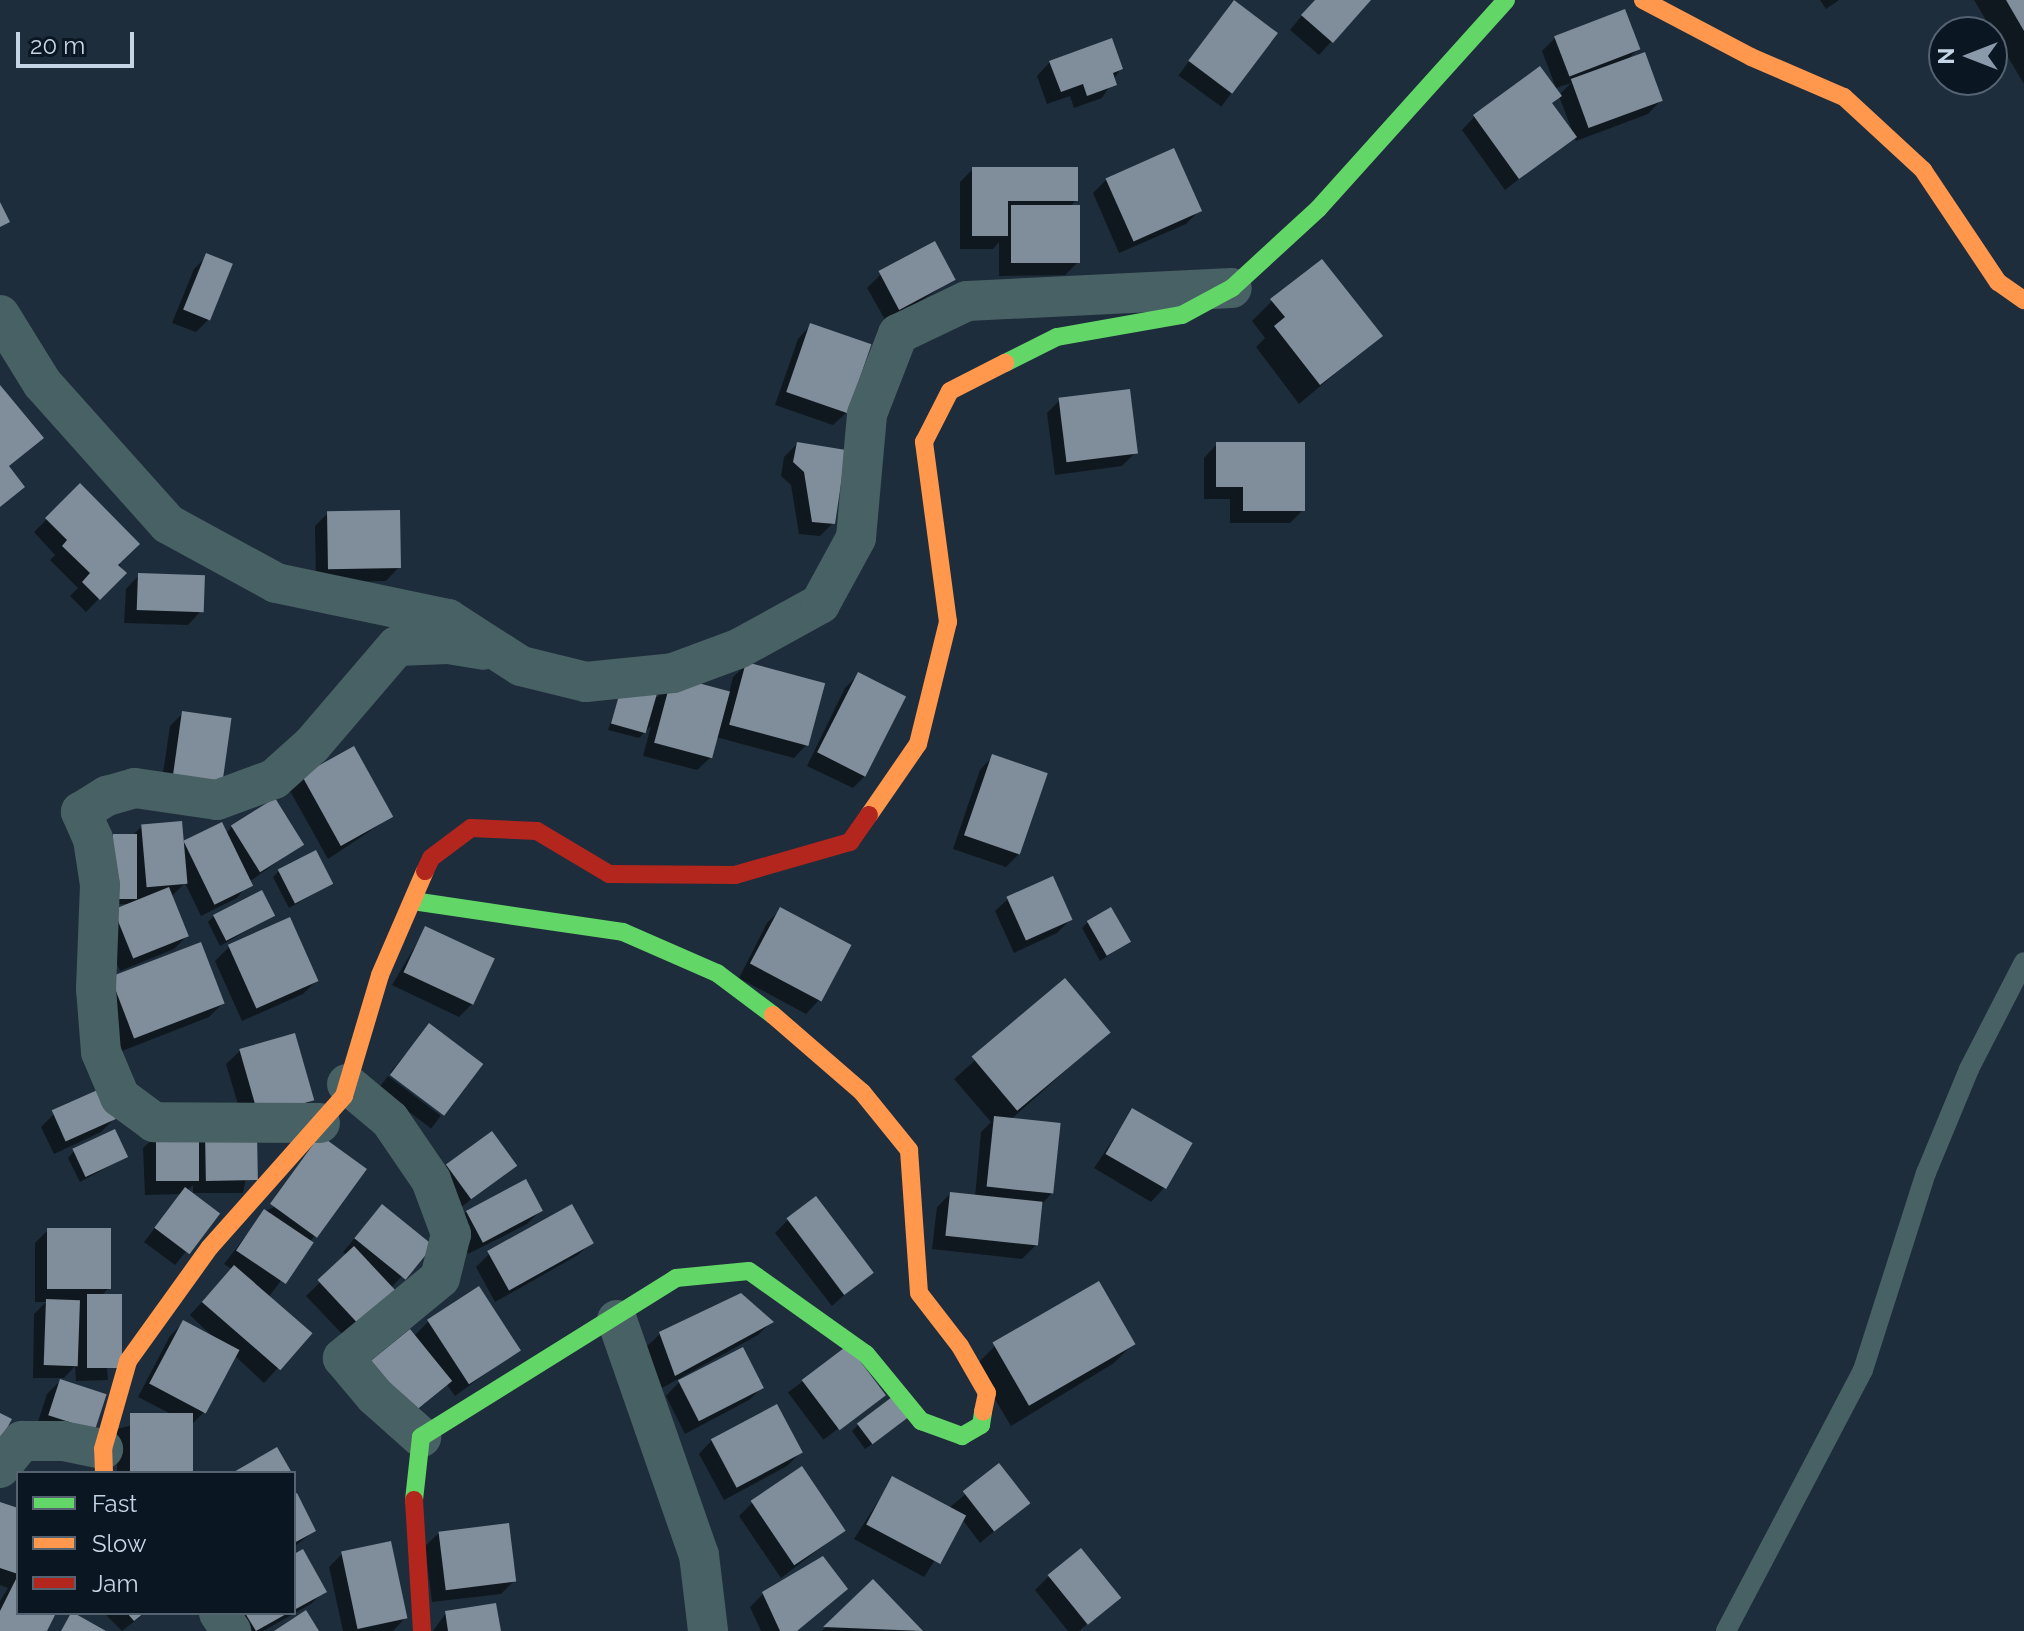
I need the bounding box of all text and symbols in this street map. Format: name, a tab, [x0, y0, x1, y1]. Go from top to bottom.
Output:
scale bar	[20, 16, 138, 66]
north arrow	[1928, 16, 2008, 96]
text: 20 m	[30, 31, 85, 60]
text: N	[1933, 48, 1959, 64]
legend	[16, 1471, 296, 1615]
text: Fast	[92, 1489, 137, 1518]
text: Slow	[92, 1529, 146, 1558]
text: Jam	[92, 1569, 138, 1598]

